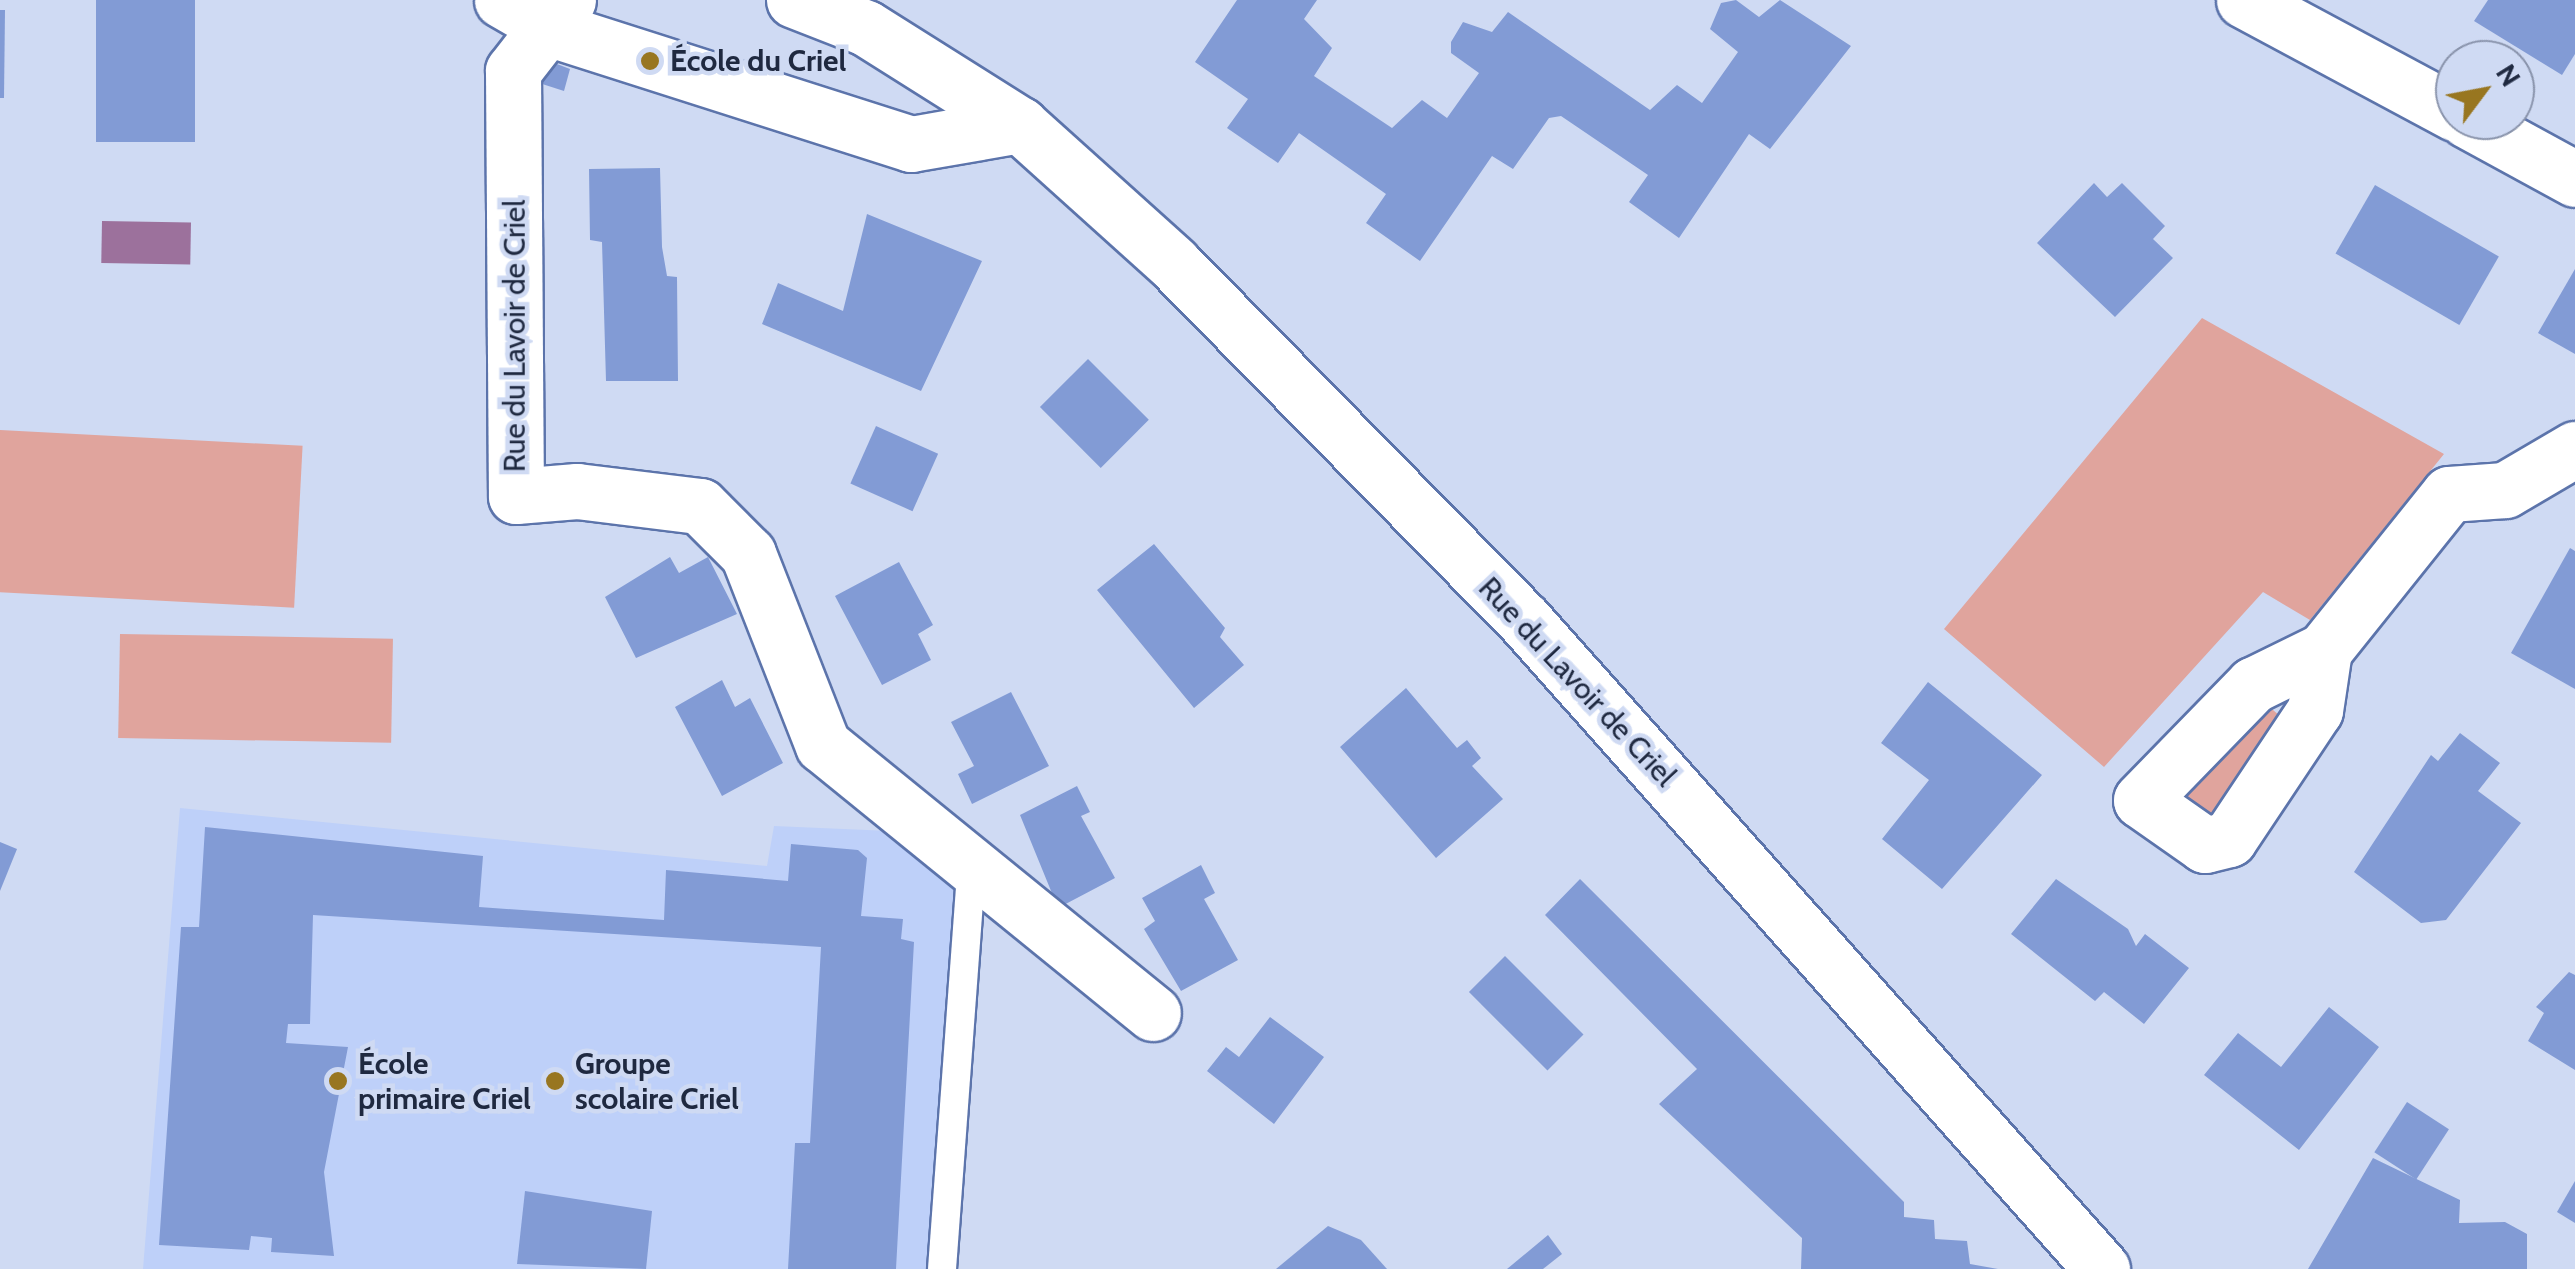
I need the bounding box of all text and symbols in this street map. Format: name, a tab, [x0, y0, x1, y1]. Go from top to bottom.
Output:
north arrow	[2435, 40, 2535, 140]
place label: École du Criel	[670, 43, 846, 79]
marker: École du Criel	[639, 50, 661, 72]
text: N	[2489, 58, 2528, 93]
street label: Rue du Lavoir de Criel	[497, 200, 533, 472]
street label: Rue du Lavoir de Criel	[1471, 570, 1683, 794]
place label: École primaire Criel	[358, 1046, 531, 1116]
place label: Groupe scolaire Criel	[575, 1046, 739, 1116]
marker: École primaire Criel	[327, 1070, 349, 1092]
marker: Groupe scolaire Criel	[544, 1070, 566, 1092]

